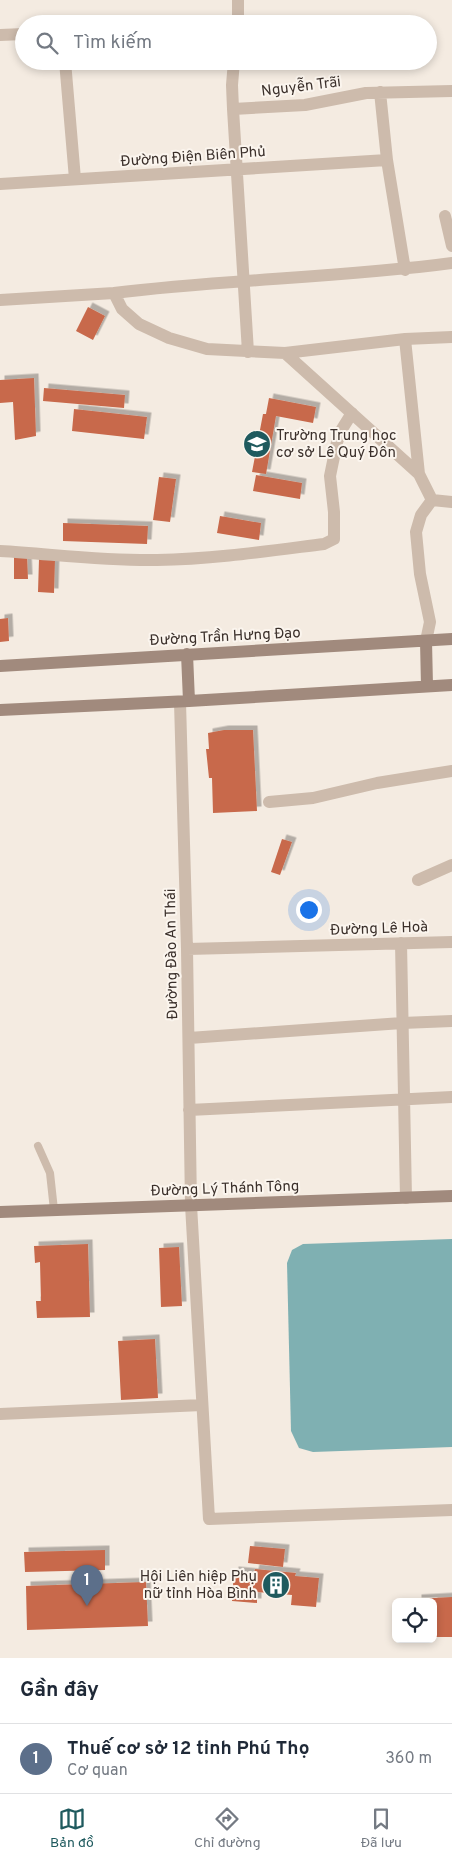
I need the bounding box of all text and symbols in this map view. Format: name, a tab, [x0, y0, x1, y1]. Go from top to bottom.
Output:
search box	[15, 15, 437, 70]
icon: search	[33, 29, 61, 57]
text: Tìm kiếm	[73, 31, 152, 55]
street label: Nguyễn Trãi	[260, 71, 342, 102]
street label: Đường Điện Biên Phủ	[120, 143, 266, 172]
place label: Trường Trung học cơ sở Lê Quý Đôn	[276, 427, 397, 463]
school or university icon: Trường Trung học cơ sở Lê Quý Đôn	[242, 429, 272, 459]
street label: Đường Trần Hưng Đạo	[149, 623, 301, 651]
street label: Đường Đào An Thái	[162, 888, 183, 1020]
your location	[296, 897, 322, 923]
street label: Đường Lê Hoà	[330, 918, 428, 941]
street label: Đường Lý Thánh Tông	[150, 1177, 300, 1202]
pin: 1	[71, 1565, 103, 1606]
place label: Hội Liên hiệp Phụ nữ tỉnh Hòa Bình	[140, 1568, 257, 1604]
building icon: Hội Liên hiệp Phụ nữ tỉnh Hòa Bình	[261, 1570, 291, 1600]
map controls	[392, 1598, 437, 1643]
button: locate	[392, 1598, 437, 1643]
text: Gần đây	[20, 1677, 99, 1704]
text: Thuế cơ sở 12 tỉnh Phú Thọ	[67, 1737, 309, 1761]
text: 1	[33, 1749, 39, 1769]
text: 360 m	[385, 1749, 432, 1769]
text: Cơ quan	[67, 1761, 128, 1781]
tab: Bản đồ	[50, 1805, 94, 1852]
tab: Chỉ đường	[194, 1805, 261, 1852]
tab: Đã lưu	[361, 1805, 402, 1852]

